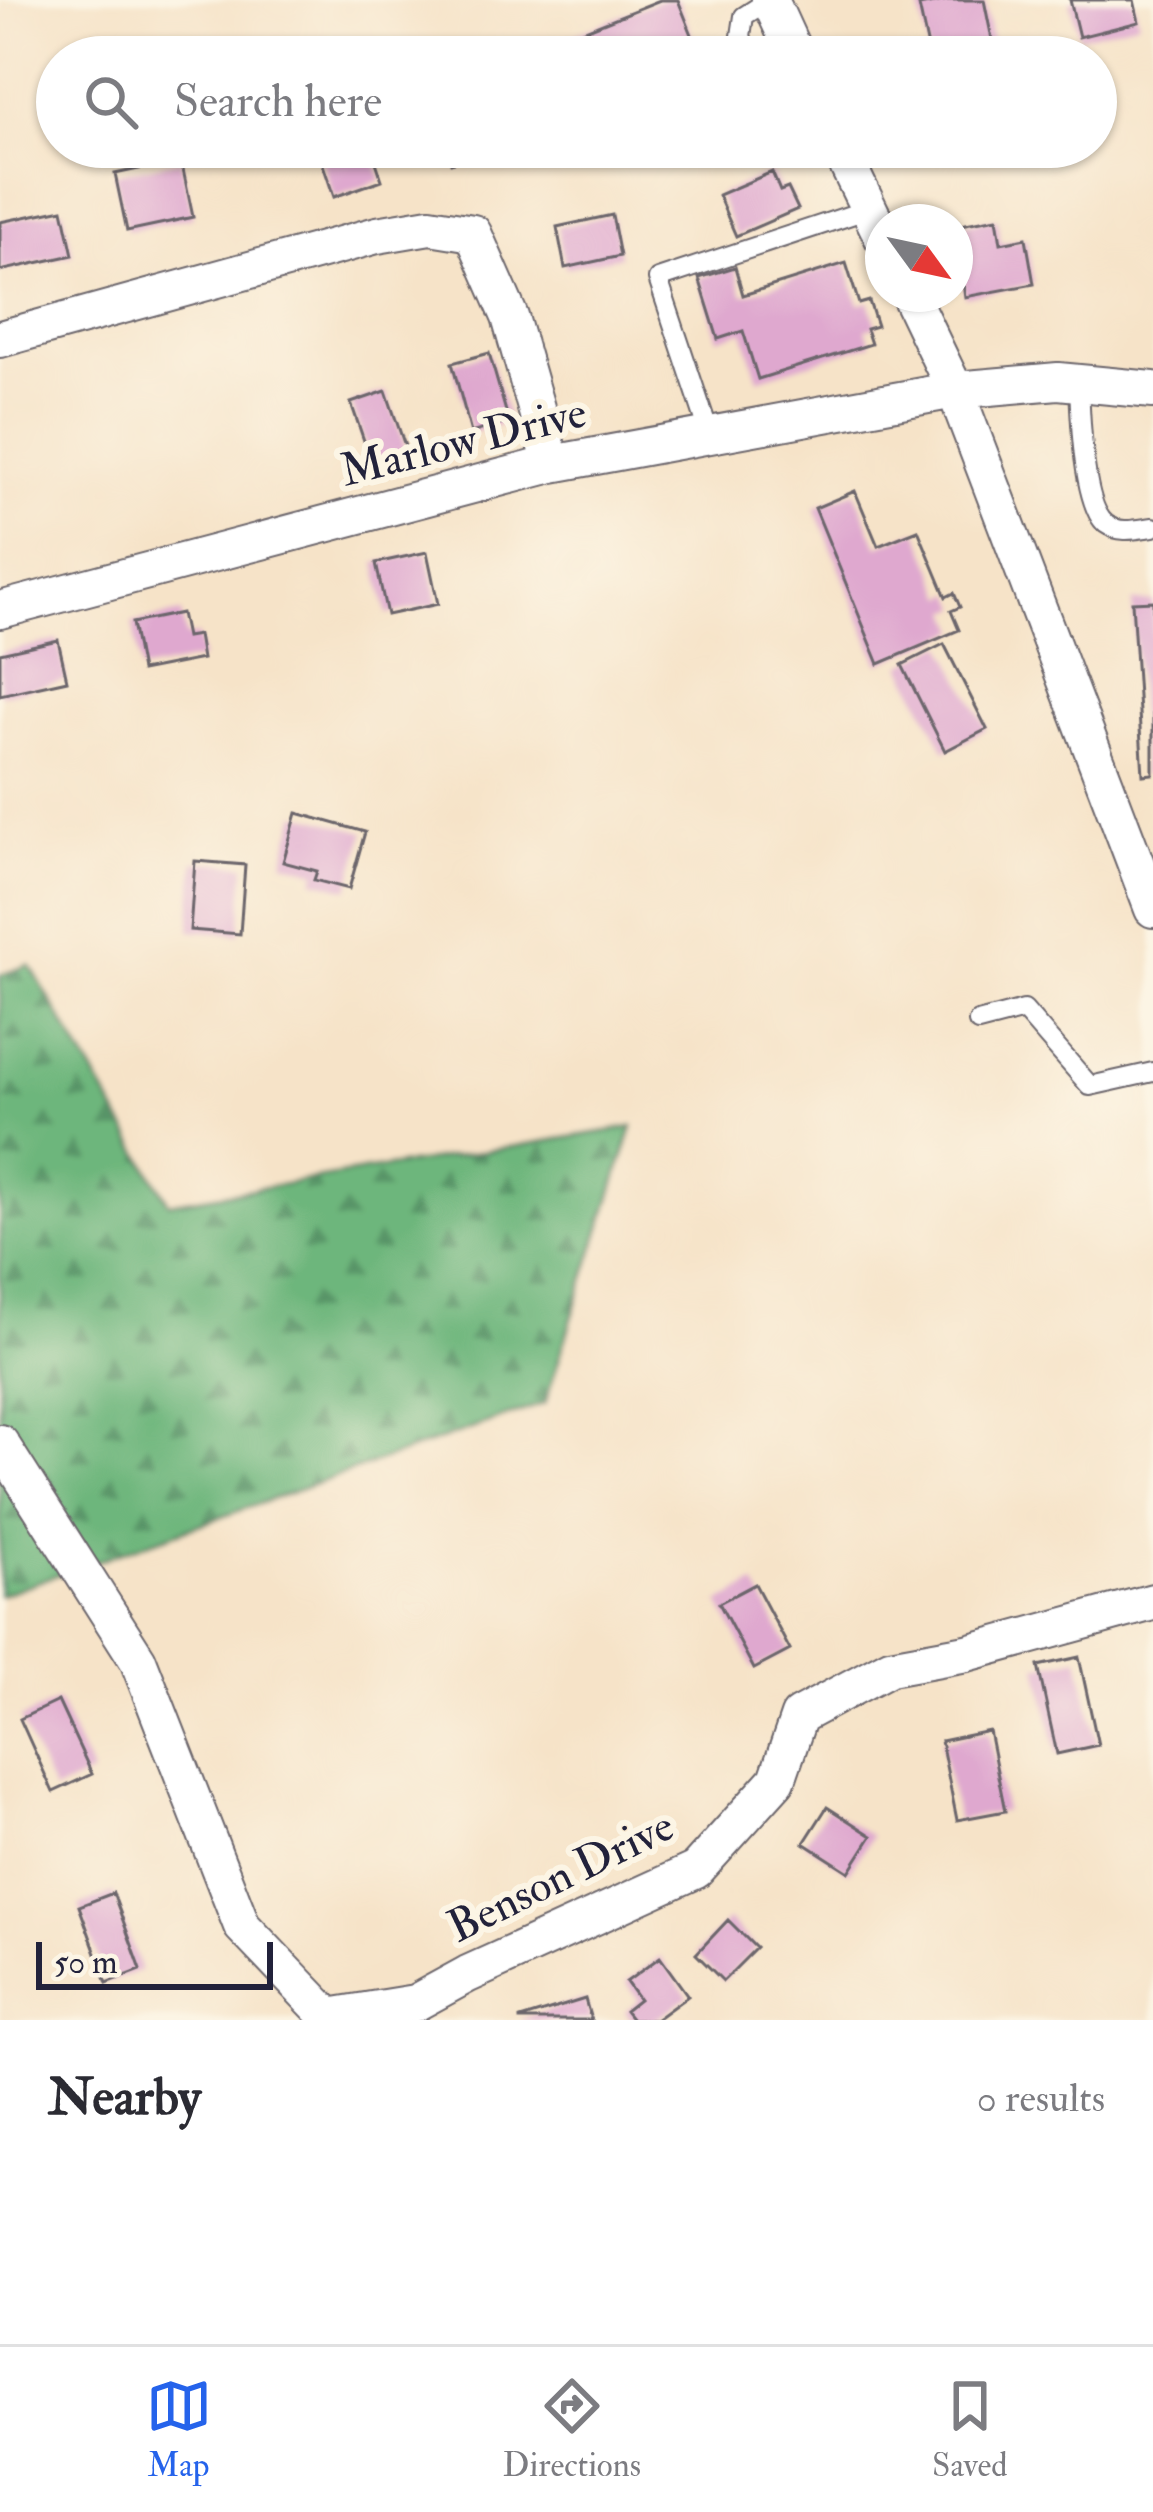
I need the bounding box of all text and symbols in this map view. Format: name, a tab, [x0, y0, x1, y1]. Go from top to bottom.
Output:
search box	[36, 36, 1117, 168]
icon: search	[78, 69, 144, 135]
text: Search here	[174, 74, 382, 130]
north arrow	[865, 204, 973, 312]
street label: Marlow Drive	[335, 384, 592, 500]
street label: Benson Drive	[439, 1798, 683, 1956]
scale bar	[36, 1936, 273, 1989]
text: 50 m	[54, 1942, 118, 1983]
text: Nearby	[48, 2066, 201, 2130]
text: 0 results	[977, 2074, 1105, 2123]
tab: Map	[146, 2373, 212, 2486]
tab: Directions	[503, 2373, 641, 2486]
tab: Saved	[932, 2373, 1007, 2486]

